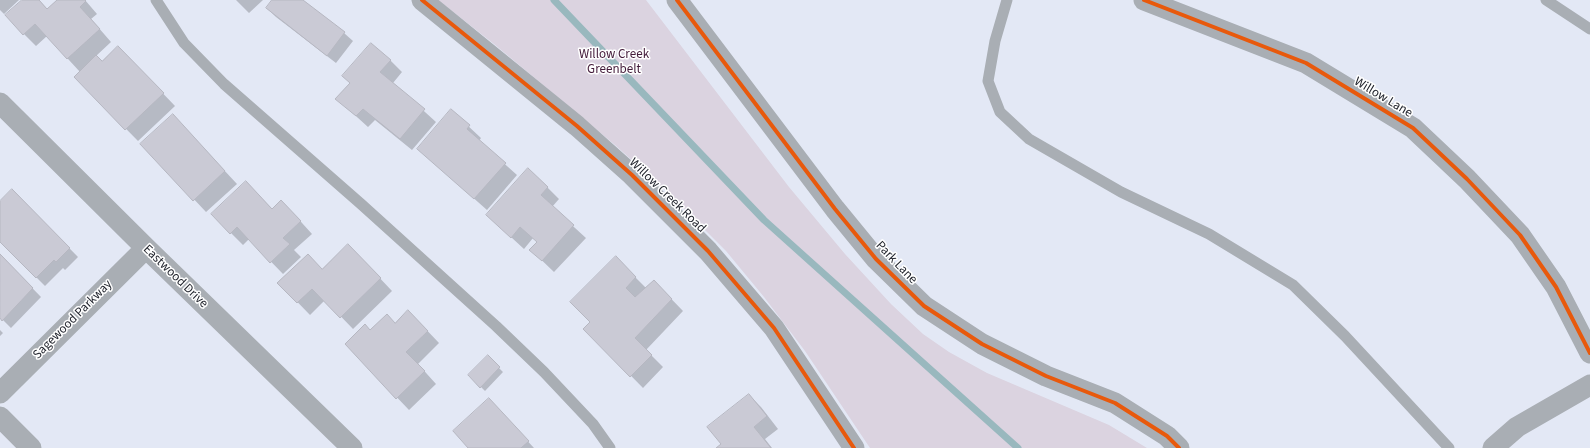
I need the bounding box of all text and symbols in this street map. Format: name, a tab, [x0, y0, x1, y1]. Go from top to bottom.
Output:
park label: Willow Creek Greenbelt	[579, 47, 649, 78]
street label: Willow Lane	[1351, 74, 1415, 122]
street label: Willow Creek Road	[625, 155, 709, 237]
street label: Park Lane	[872, 238, 920, 288]
street label: Eastwood Drive	[139, 242, 211, 312]
street label: Sagewood Parkway	[30, 277, 116, 363]

